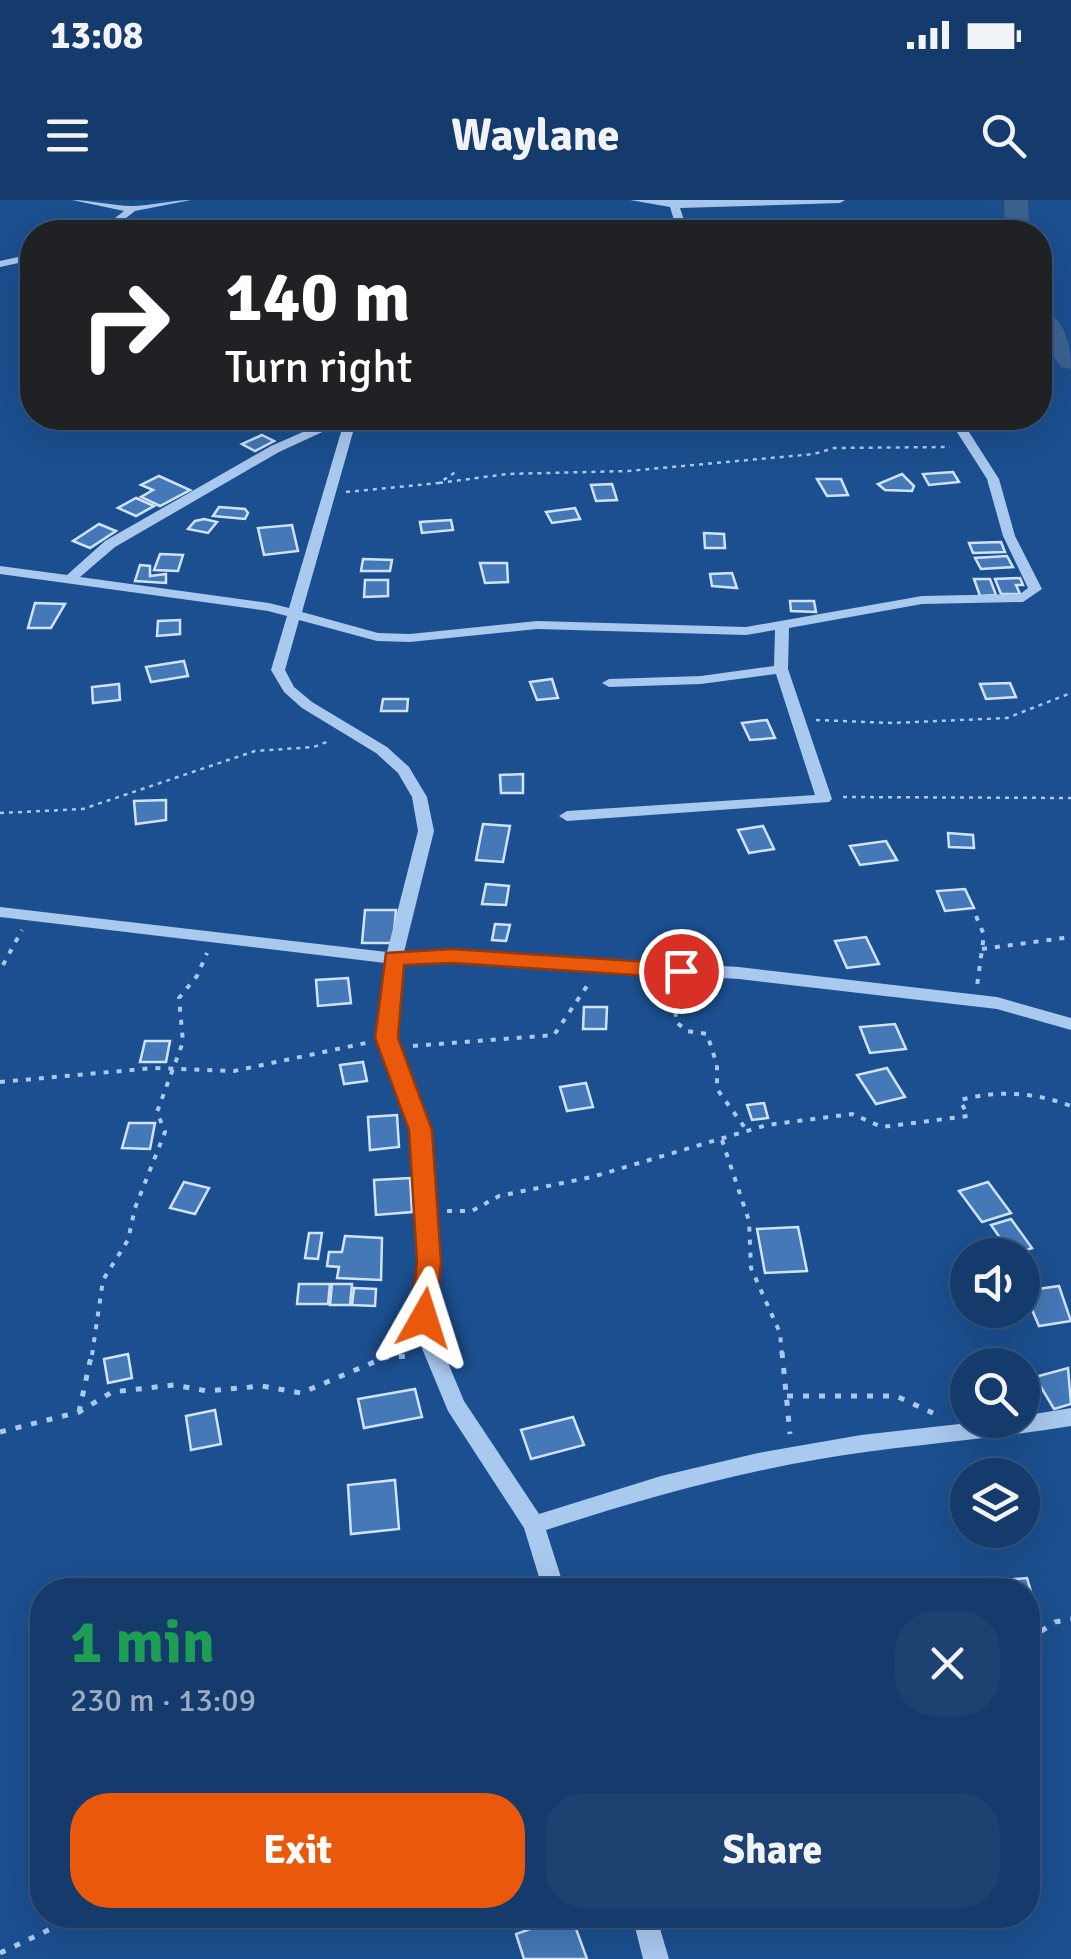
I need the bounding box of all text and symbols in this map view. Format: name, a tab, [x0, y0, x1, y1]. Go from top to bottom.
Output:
text: 13:08	[50, 12, 143, 59]
icon: menu	[40, 108, 95, 163]
text: Waylane	[451, 108, 620, 163]
icon: search	[976, 108, 1031, 163]
text: 140 m	[225, 254, 410, 340]
icon: right	[60, 260, 190, 390]
text: Turn right	[225, 340, 413, 395]
pin	[639, 929, 724, 1014]
icon: arrive	[654, 944, 709, 999]
map controls	[950, 1238, 1040, 1548]
button: sound	[950, 1238, 1040, 1328]
position arrow	[372, 1266, 476, 1370]
button: search	[950, 1348, 1040, 1438]
button: layers	[950, 1458, 1040, 1548]
text: 1 min	[70, 1606, 215, 1680]
button: close	[895, 1611, 1000, 1716]
text: 230 m · 13:09	[70, 1681, 256, 1720]
button: Exit	[70, 1793, 525, 1908]
button: Share	[545, 1793, 1000, 1908]

